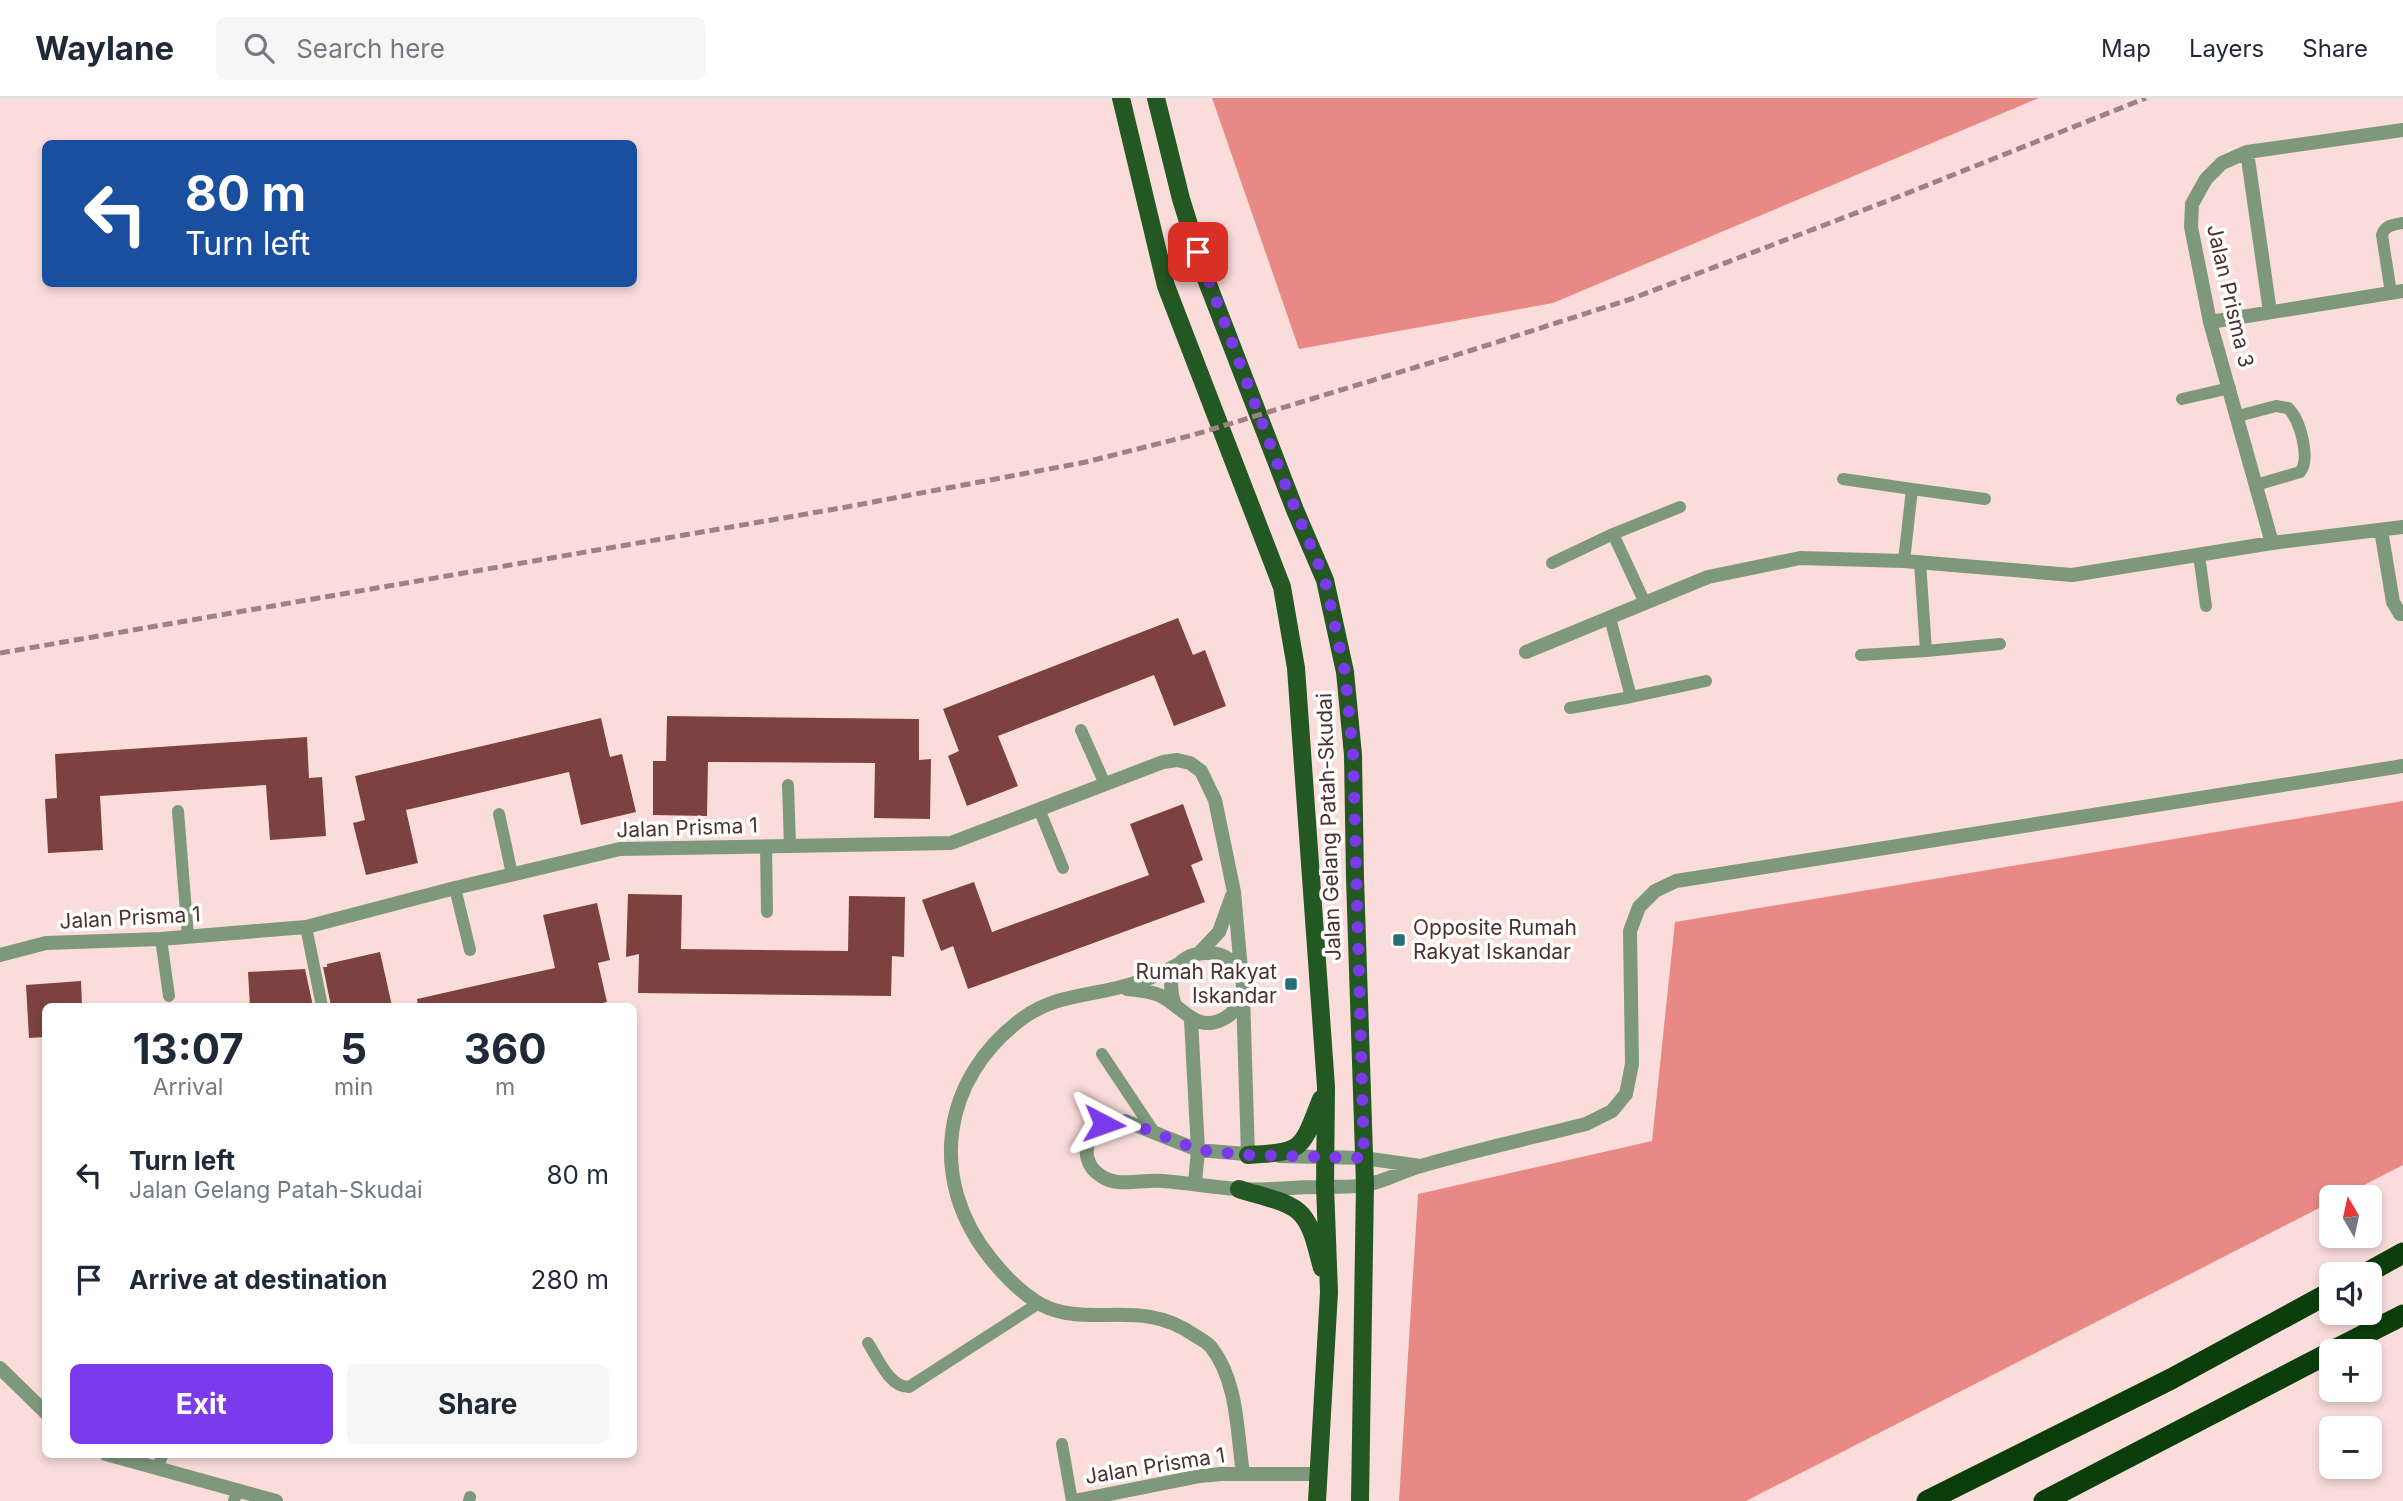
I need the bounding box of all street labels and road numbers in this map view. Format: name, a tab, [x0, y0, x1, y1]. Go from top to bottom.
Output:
street label: Jalan Prisma 3	[2202, 222, 2259, 370]
street label: Jalan Gelang Patah-Skudai	[1311, 693, 1346, 961]
street label: Jalan Prisma 1	[616, 813, 758, 842]
street label: Jalan Prisma 1	[59, 901, 201, 934]
street label: Jalan Prisma 1	[1083, 1442, 1227, 1489]

